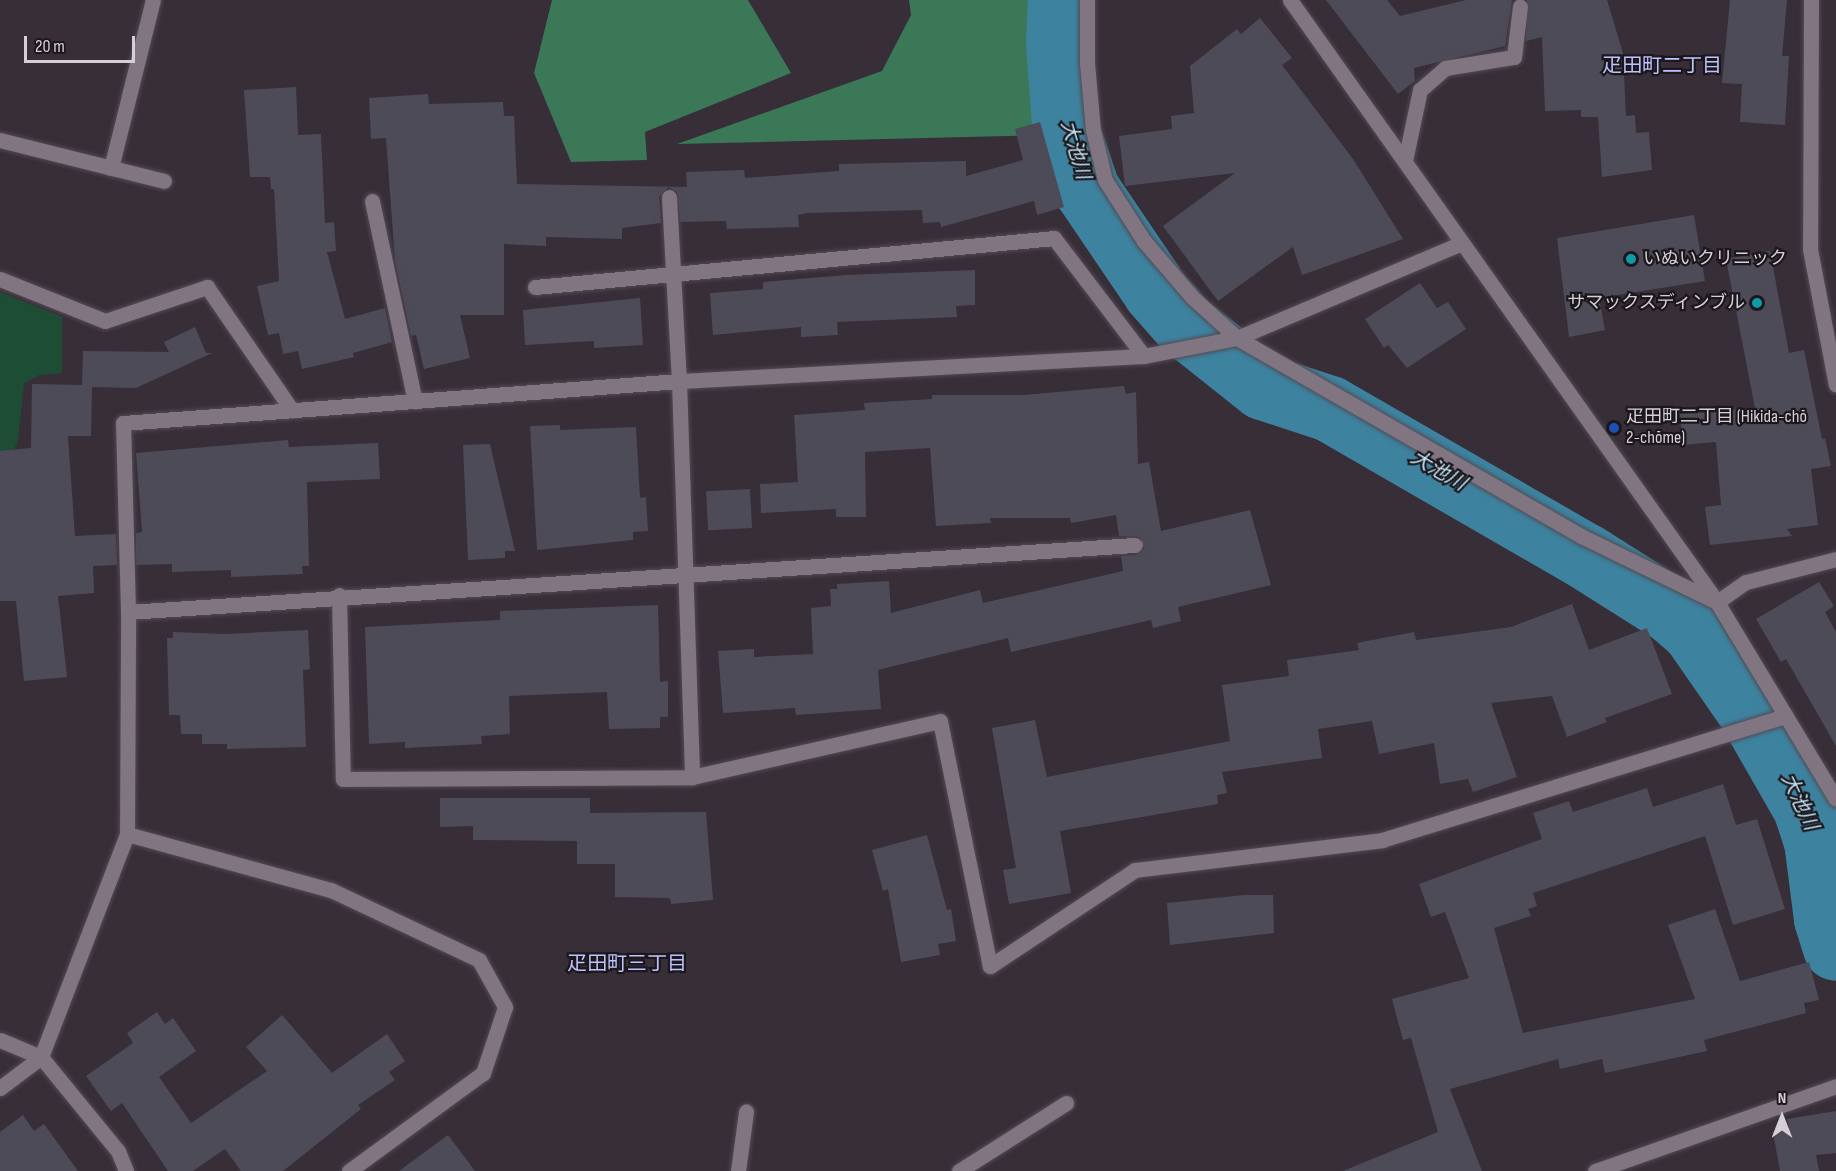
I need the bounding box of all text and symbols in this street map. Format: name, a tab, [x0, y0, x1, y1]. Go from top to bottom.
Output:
scale bar	[27, 24, 138, 62]
text: 20 m	[35, 36, 65, 57]
district label: 疋田町二丁目	[1602, 54, 1722, 78]
water label: 大池川	[1055, 118, 1095, 182]
place label: いぬいクリニック	[1643, 248, 1787, 270]
marker: いぬいクリニック	[1624, 252, 1638, 266]
place label: サマックスディンブル	[1565, 292, 1745, 314]
marker: サマックスディンブル	[1750, 296, 1764, 310]
place label: 疋田町二丁目 (Hikida-chō 2-chōme)	[1626, 407, 1807, 450]
marker: 疋田町二丁目 (Hikida-chō 2-chōme)	[1607, 421, 1621, 435]
water label: 大池川	[1406, 446, 1470, 496]
water label: 大池川	[1775, 770, 1823, 834]
district label: 疋田町三丁目	[567, 952, 687, 976]
north arrow	[1752, 1087, 1812, 1147]
text: N	[1778, 1089, 1786, 1108]

